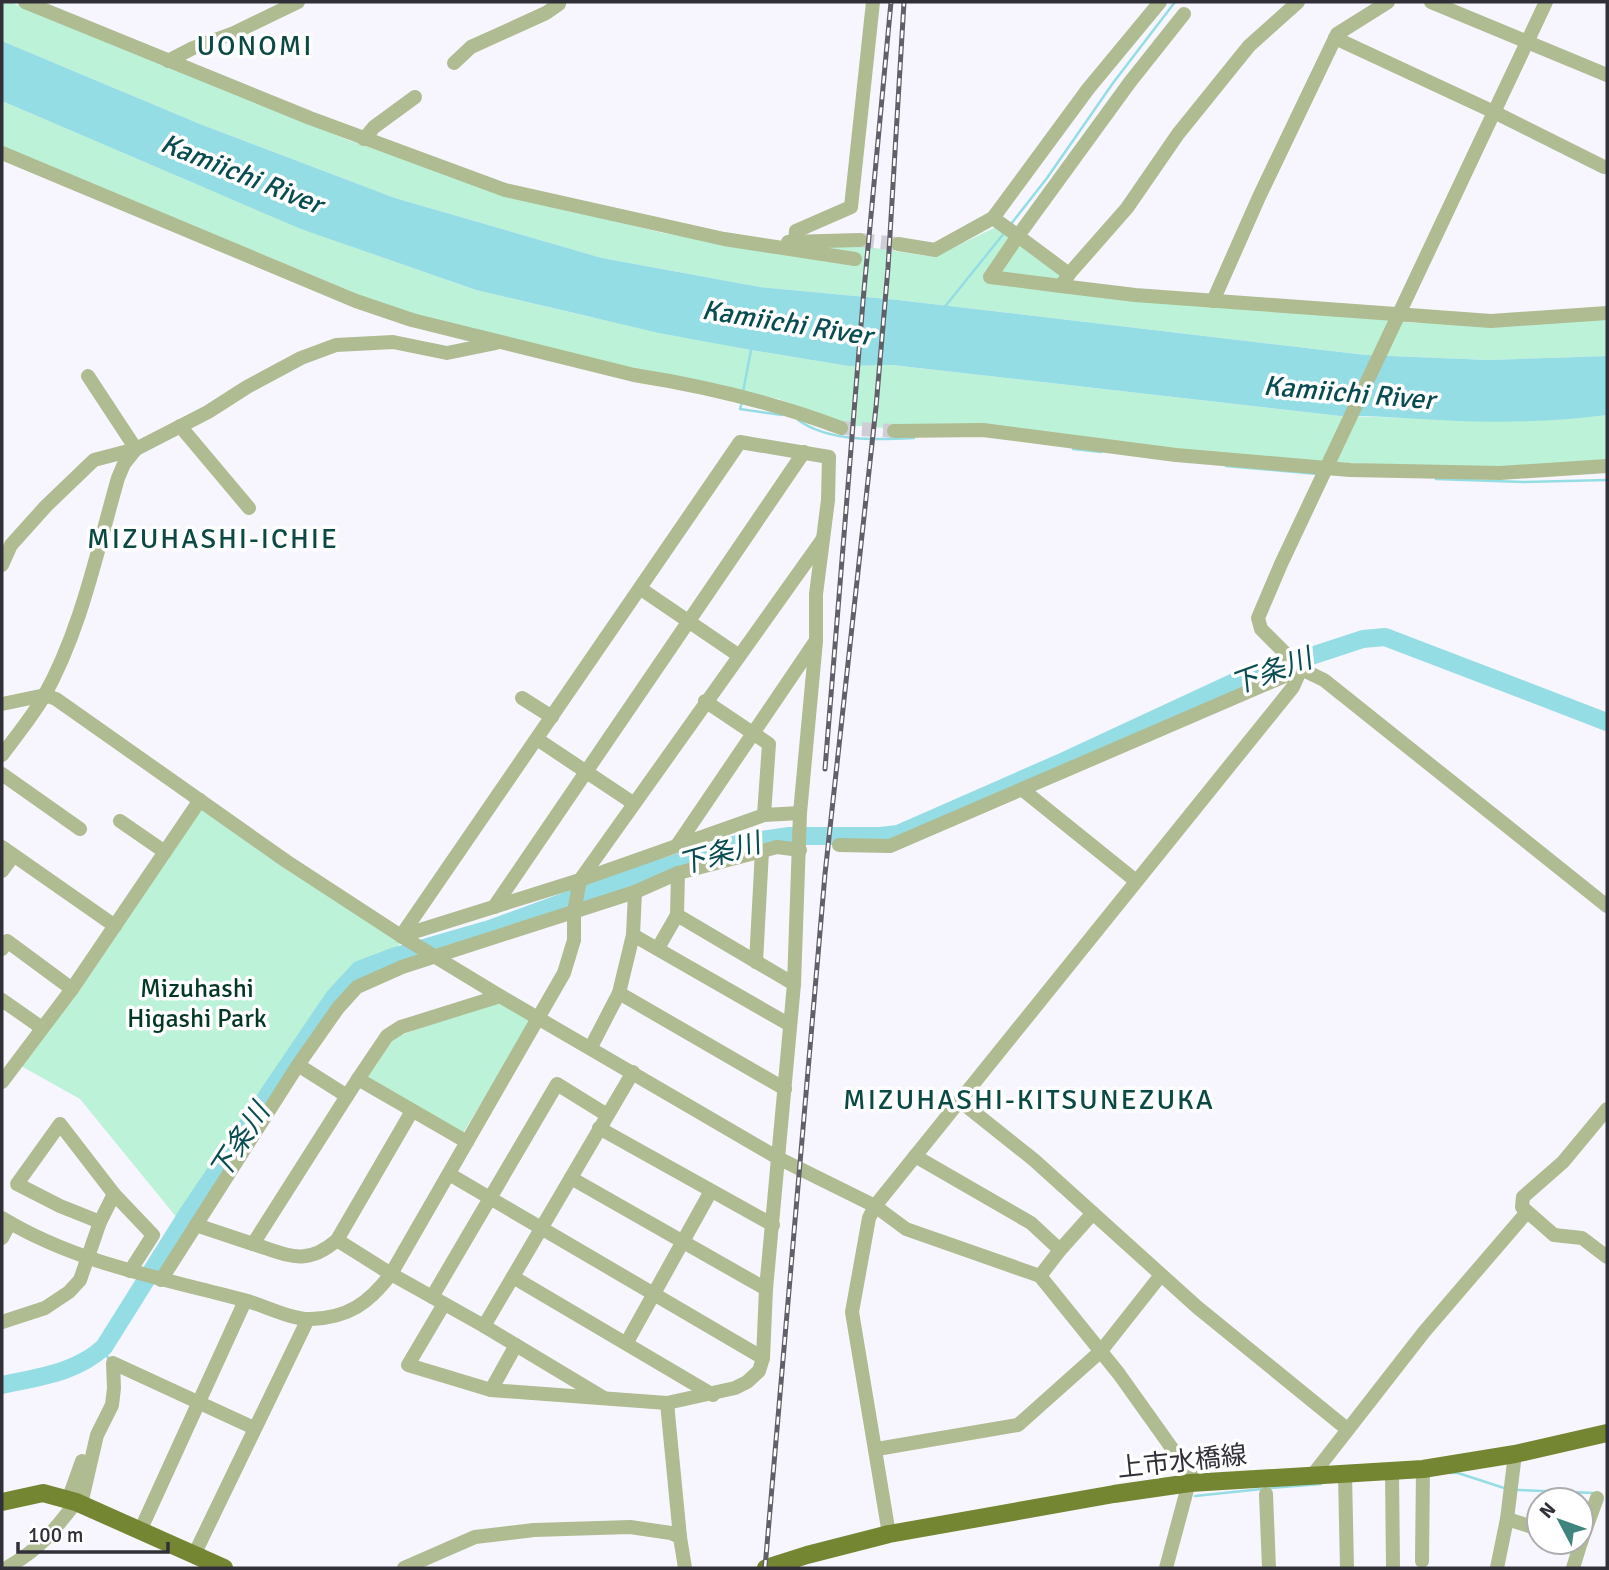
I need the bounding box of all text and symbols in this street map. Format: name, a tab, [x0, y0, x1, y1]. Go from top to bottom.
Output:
district label: UONOMI	[196, 29, 314, 63]
water label: Kamiichi River	[156, 126, 331, 223]
water label: Kamiichi River	[700, 293, 878, 354]
water label: Kamiichi River	[1262, 369, 1439, 418]
district label: MIZUHASHI-ICHIE	[87, 522, 339, 556]
water label: 下条川	[1226, 641, 1319, 702]
water label: 下条川	[674, 825, 767, 882]
park label: Mizuhashi Higashi Park	[127, 973, 267, 1035]
district label: MIZUHASHI-KITSUNEZUKA	[843, 1083, 1215, 1117]
water label: 下条川	[203, 1095, 279, 1186]
street label: 上市水橋線	[1116, 1439, 1248, 1485]
north arrow	[1525, 1486, 1595, 1556]
text: N	[1535, 1498, 1561, 1523]
scale bar	[18, 1510, 168, 1554]
text: 100 m	[28, 1522, 83, 1548]

